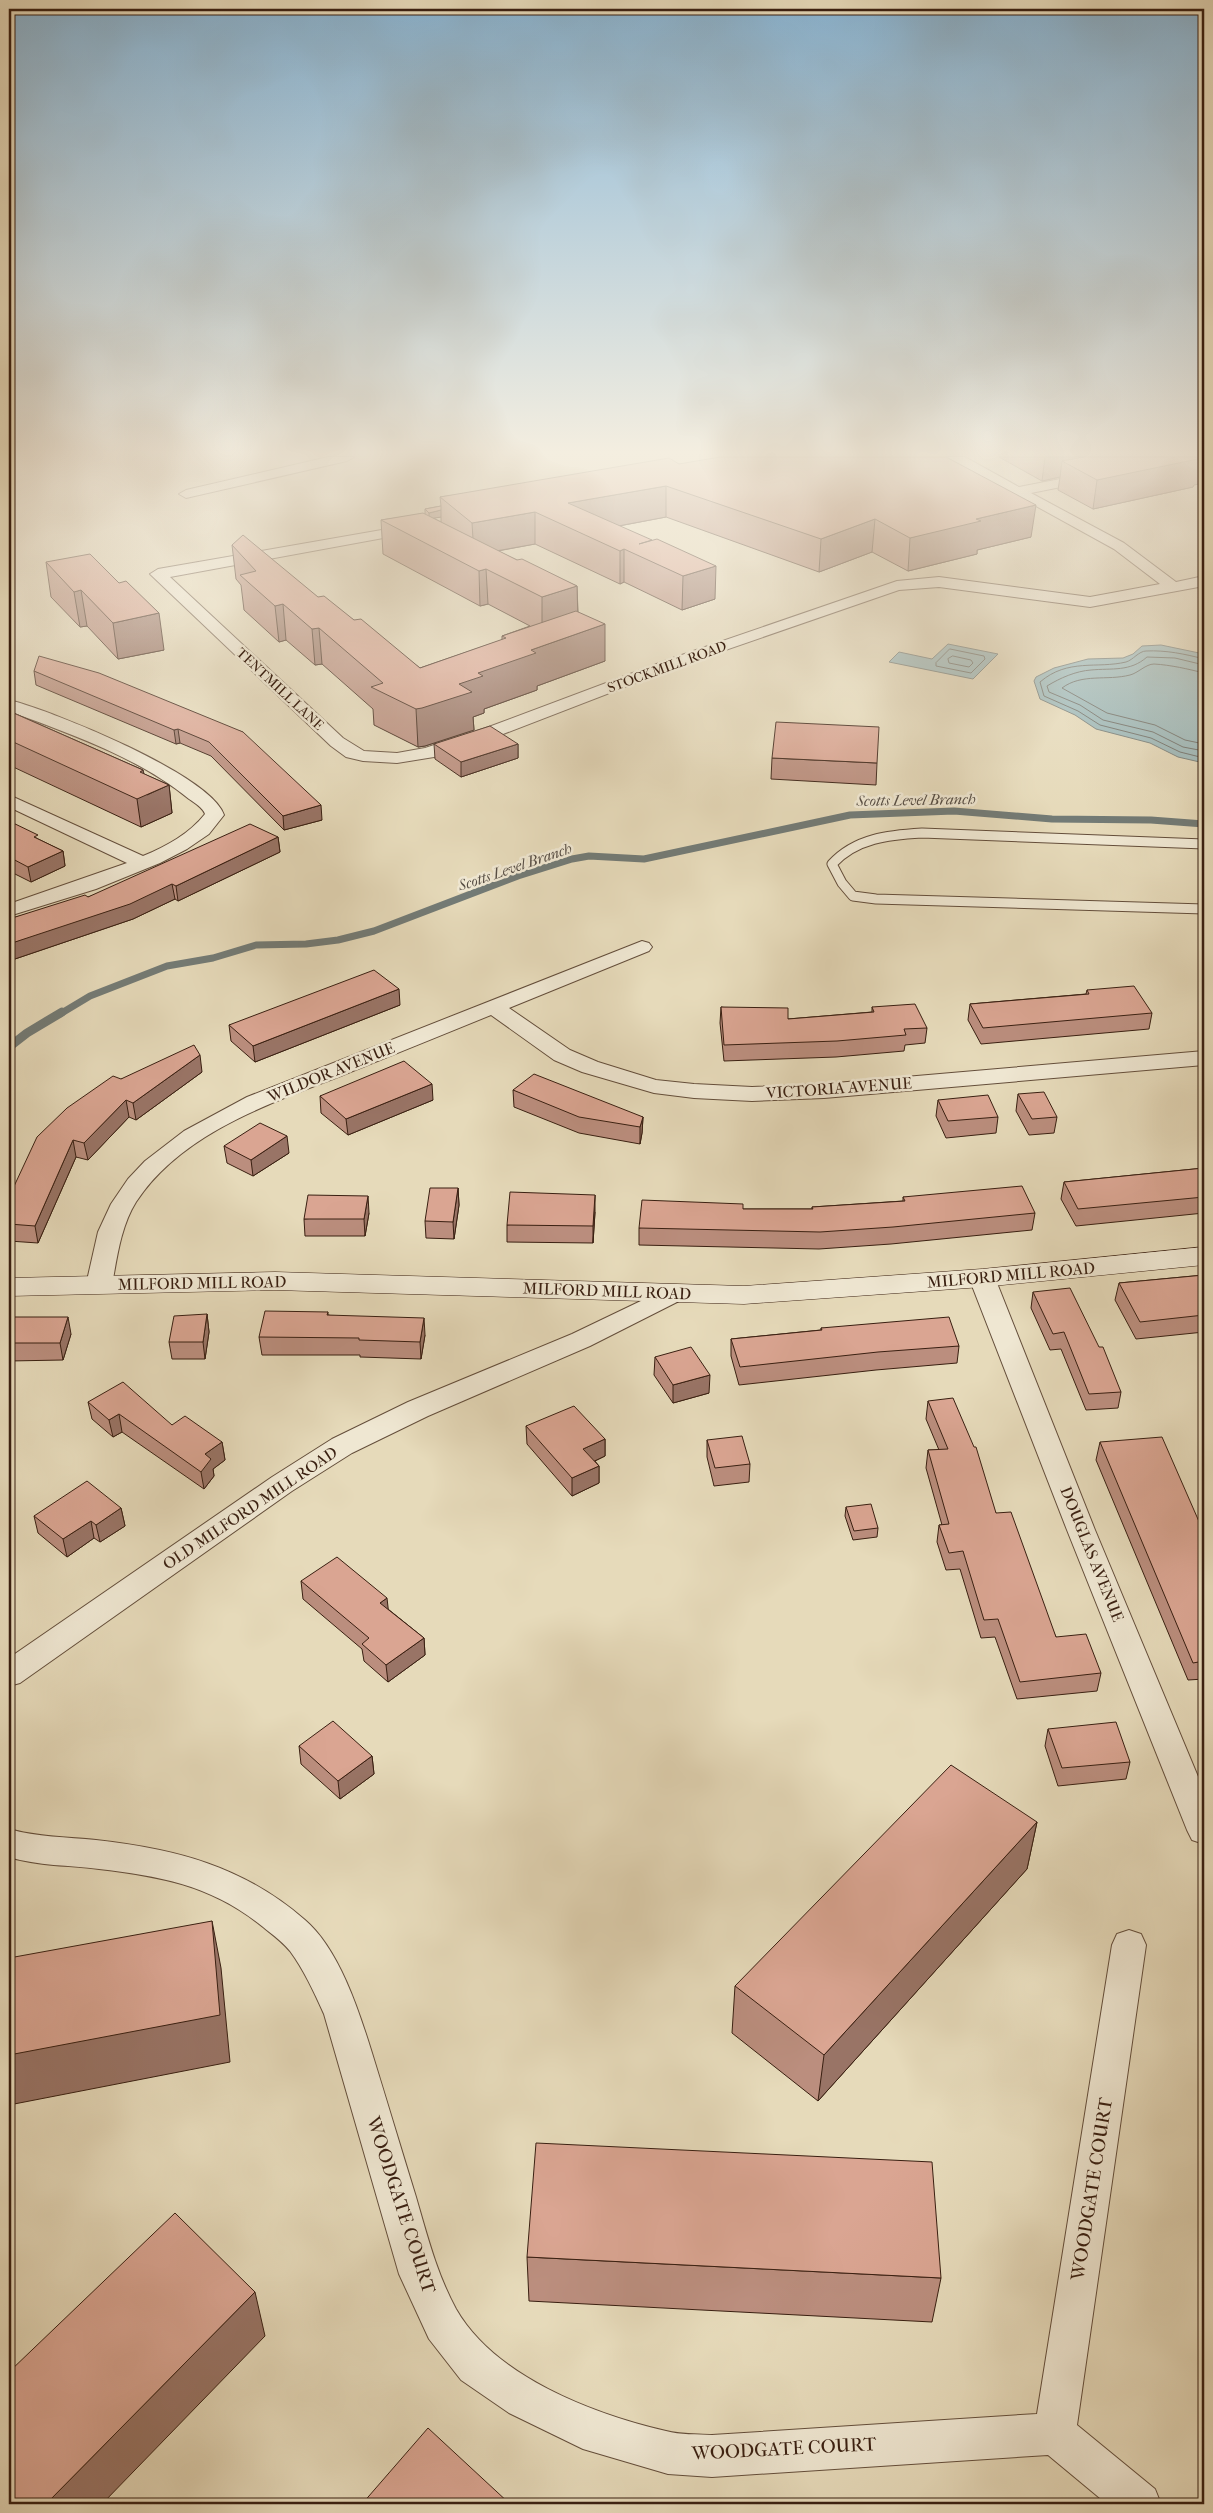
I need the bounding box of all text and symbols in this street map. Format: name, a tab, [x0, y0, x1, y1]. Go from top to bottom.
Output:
street label: STOCKMILL ROAD	[605, 637, 729, 697]
street label: TENTMILL LANE	[233, 644, 327, 734]
water label: Scotts Level Branch	[855, 790, 976, 810]
water label: Scotts Level Branch	[455, 839, 574, 895]
street label: WILDOR AVENUE	[264, 1038, 397, 1107]
street label: VICTORIA AVENUE	[764, 1073, 913, 1103]
street label: MILFORD MILL ROAD	[926, 1258, 1096, 1292]
street label: MILFORD MILL ROAD	[118, 1272, 286, 1294]
street label: MILFORD MILL ROAD	[522, 1279, 692, 1303]
street label: OLD MILFORD MILL ROAD	[159, 1442, 341, 1574]
street label: DOUGLAS AVENUE	[1056, 1484, 1128, 1625]
street label: WOODGATE COURT	[1067, 2096, 1117, 2283]
street label: WOODGATE COURT	[362, 2113, 440, 2296]
street label: WOODGATE COURT	[690, 2433, 877, 2465]

